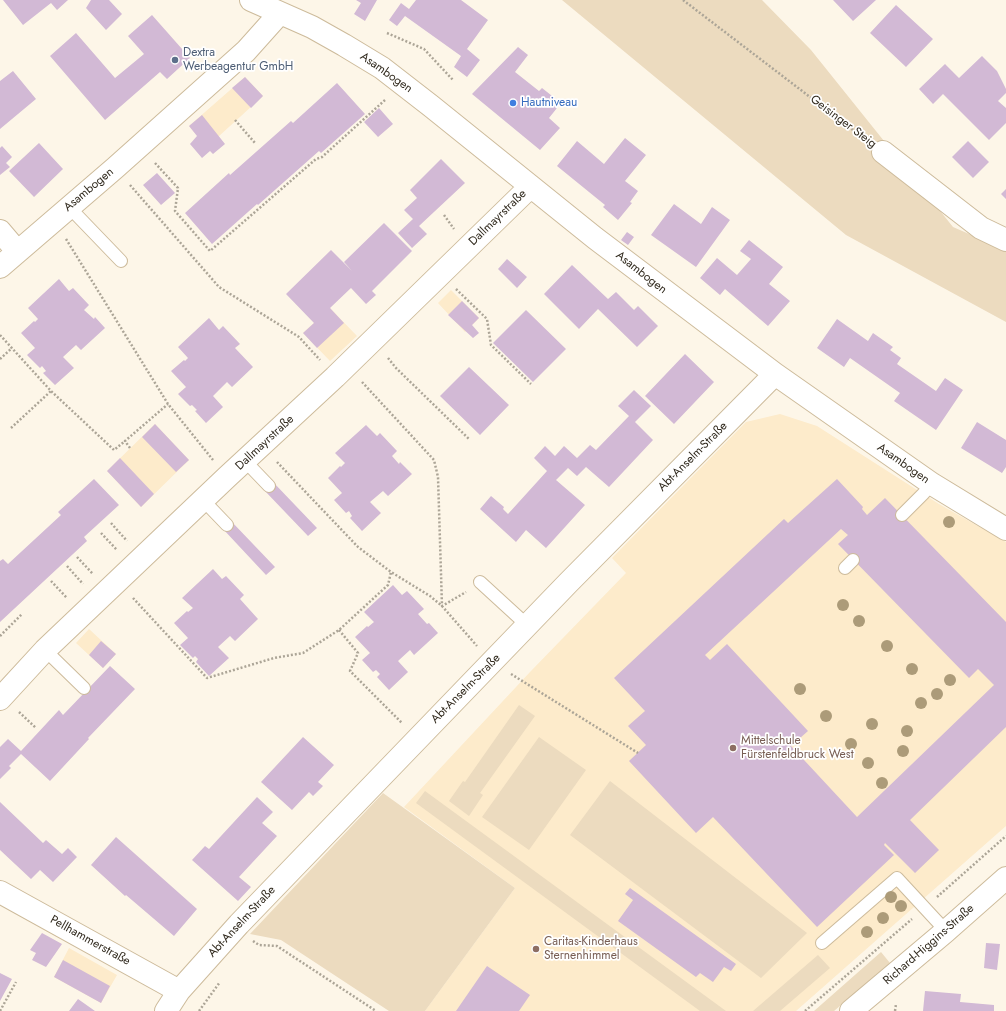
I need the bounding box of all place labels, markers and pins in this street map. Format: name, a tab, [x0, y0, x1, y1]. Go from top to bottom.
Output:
place label: Dextra Werbeagentur GmbH	[183, 46, 293, 74]
marker: Dextra Werbeagentur GmbH	[170, 55, 180, 65]
place label: Hautniveau	[521, 96, 577, 110]
marker: Hautniveau	[508, 98, 518, 108]
place label: Mittelschule Fürstenfeldbruck West	[741, 734, 854, 762]
marker: Mittelschule Fürstenfeldbruck West	[728, 743, 738, 753]
place label: Caritas-Kinderhaus Sternenhimmel	[544, 935, 638, 963]
marker: Caritas-Kinderhaus Sternenhimmel	[531, 944, 541, 954]

